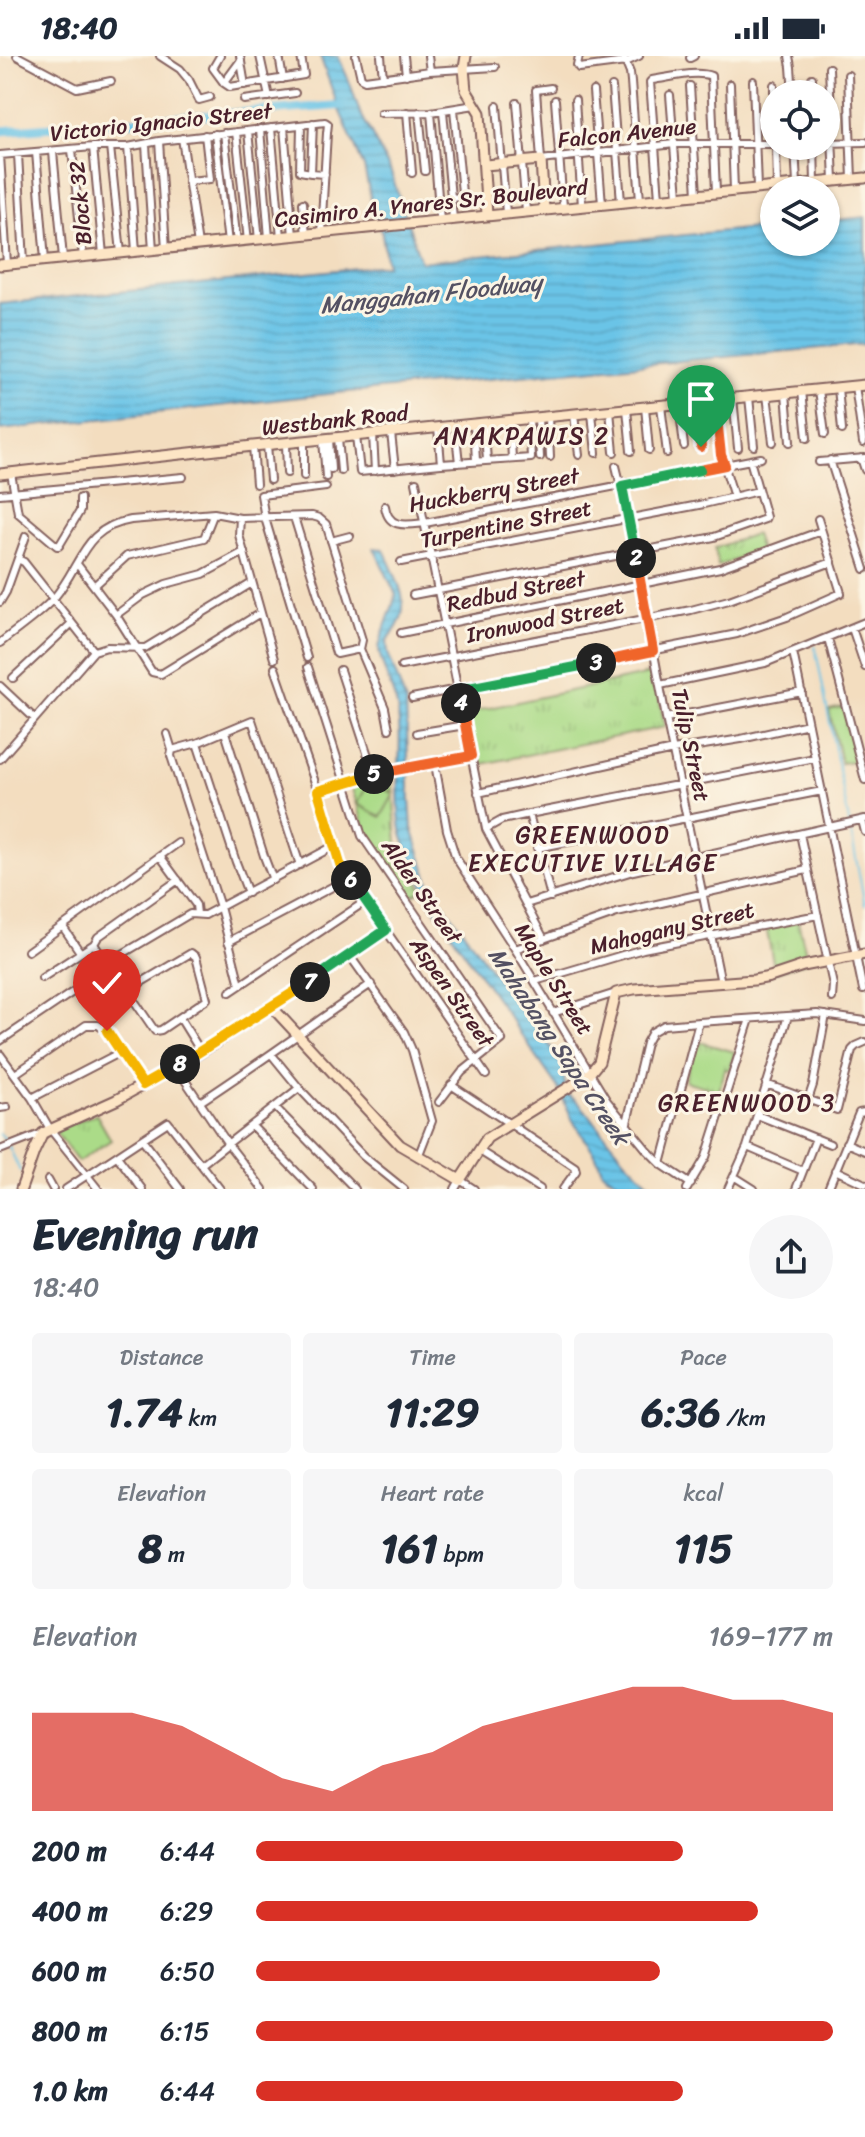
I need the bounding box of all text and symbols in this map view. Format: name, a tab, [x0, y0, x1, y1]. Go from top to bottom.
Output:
text: 18:40	[40, 1, 118, 55]
map controls	[760, 80, 840, 256]
button: locate	[760, 80, 840, 160]
street label: Victorio Ignacio Street	[48, 91, 275, 153]
street label: Falcon Avenue	[556, 106, 698, 160]
street label: Block 32	[57, 159, 103, 247]
street label: Casimiro A. Ynares Sr. Boulevard	[272, 167, 591, 239]
button: layers	[760, 176, 840, 256]
water label: Manggahan Floodway	[318, 261, 548, 327]
pin	[667, 365, 735, 447]
icon: arrive	[679, 377, 723, 421]
street label: Westbank Road	[260, 393, 411, 447]
district label: ANAKPAWIS 2	[433, 415, 610, 457]
street label: Huckberry Street	[406, 456, 583, 524]
street label: Turpentine Street	[417, 488, 595, 560]
pin: 2	[616, 538, 656, 578]
text: 2	[630, 538, 642, 577]
street label: Redbud Street	[443, 558, 590, 624]
street label: Ironwood Street	[462, 586, 628, 655]
pin: 3	[576, 643, 616, 683]
text: 3	[590, 643, 602, 682]
pin: 4	[441, 683, 481, 723]
text: 4	[454, 683, 468, 722]
street label: Tulip Street	[660, 685, 722, 806]
pin: 5	[354, 754, 394, 794]
text: 5	[367, 754, 381, 793]
district label: GREENWOOD EXECUTIVE VILLAGE	[468, 814, 718, 884]
street label: Alder Street	[371, 829, 473, 953]
pin: 6	[331, 860, 371, 900]
text: 6	[345, 860, 357, 899]
street label: Mahogany Street	[586, 890, 758, 966]
street label: Maple Street	[504, 915, 604, 1044]
street label: Aspen Street	[399, 927, 505, 1057]
water label: Mahabang Sapa Creek	[477, 938, 643, 1157]
pin	[73, 949, 141, 1031]
icon: check	[85, 961, 129, 1005]
pin: 7	[290, 962, 330, 1002]
text: 7	[304, 962, 316, 1001]
pin: 8	[160, 1044, 200, 1084]
text: 8	[173, 1044, 187, 1083]
district label: GREENWOOD 3	[658, 1082, 836, 1124]
text: Evening run	[32, 1195, 258, 1273]
button: share	[749, 1215, 833, 1299]
text: 18:40	[32, 1264, 99, 1310]
text: Distance	[120, 1338, 203, 1377]
text: Time	[409, 1338, 456, 1377]
text: Pace	[680, 1338, 727, 1377]
text: 1.74	[106, 1377, 183, 1448]
text: 11:29	[385, 1377, 480, 1448]
text: 6:36	[641, 1377, 721, 1448]
text: km	[183, 1399, 217, 1438]
text: /km	[721, 1399, 766, 1438]
text: Elevation	[117, 1474, 206, 1513]
text: Heart rate	[381, 1474, 484, 1513]
text: kcal	[684, 1474, 723, 1513]
text: 8	[138, 1513, 162, 1584]
text: 161	[381, 1513, 438, 1584]
text: 115	[674, 1513, 733, 1584]
text: m	[162, 1535, 185, 1574]
text: bpm	[438, 1535, 484, 1574]
text: Elevation	[32, 1613, 137, 1659]
text: 169–177 m	[709, 1613, 833, 1659]
text: 200 m	[32, 1828, 107, 1874]
text: 6:44	[160, 1828, 215, 1874]
text: 400 m	[32, 1888, 108, 1934]
text: 6:29	[160, 1888, 214, 1934]
text: 600 m	[32, 1948, 106, 1994]
text: 6:50	[160, 1948, 215, 1994]
text: 800 m	[32, 2008, 107, 2054]
text: 6:15	[160, 2008, 210, 2054]
text: 1.0 km	[32, 2068, 108, 2114]
text: 6:44	[160, 2068, 215, 2114]

